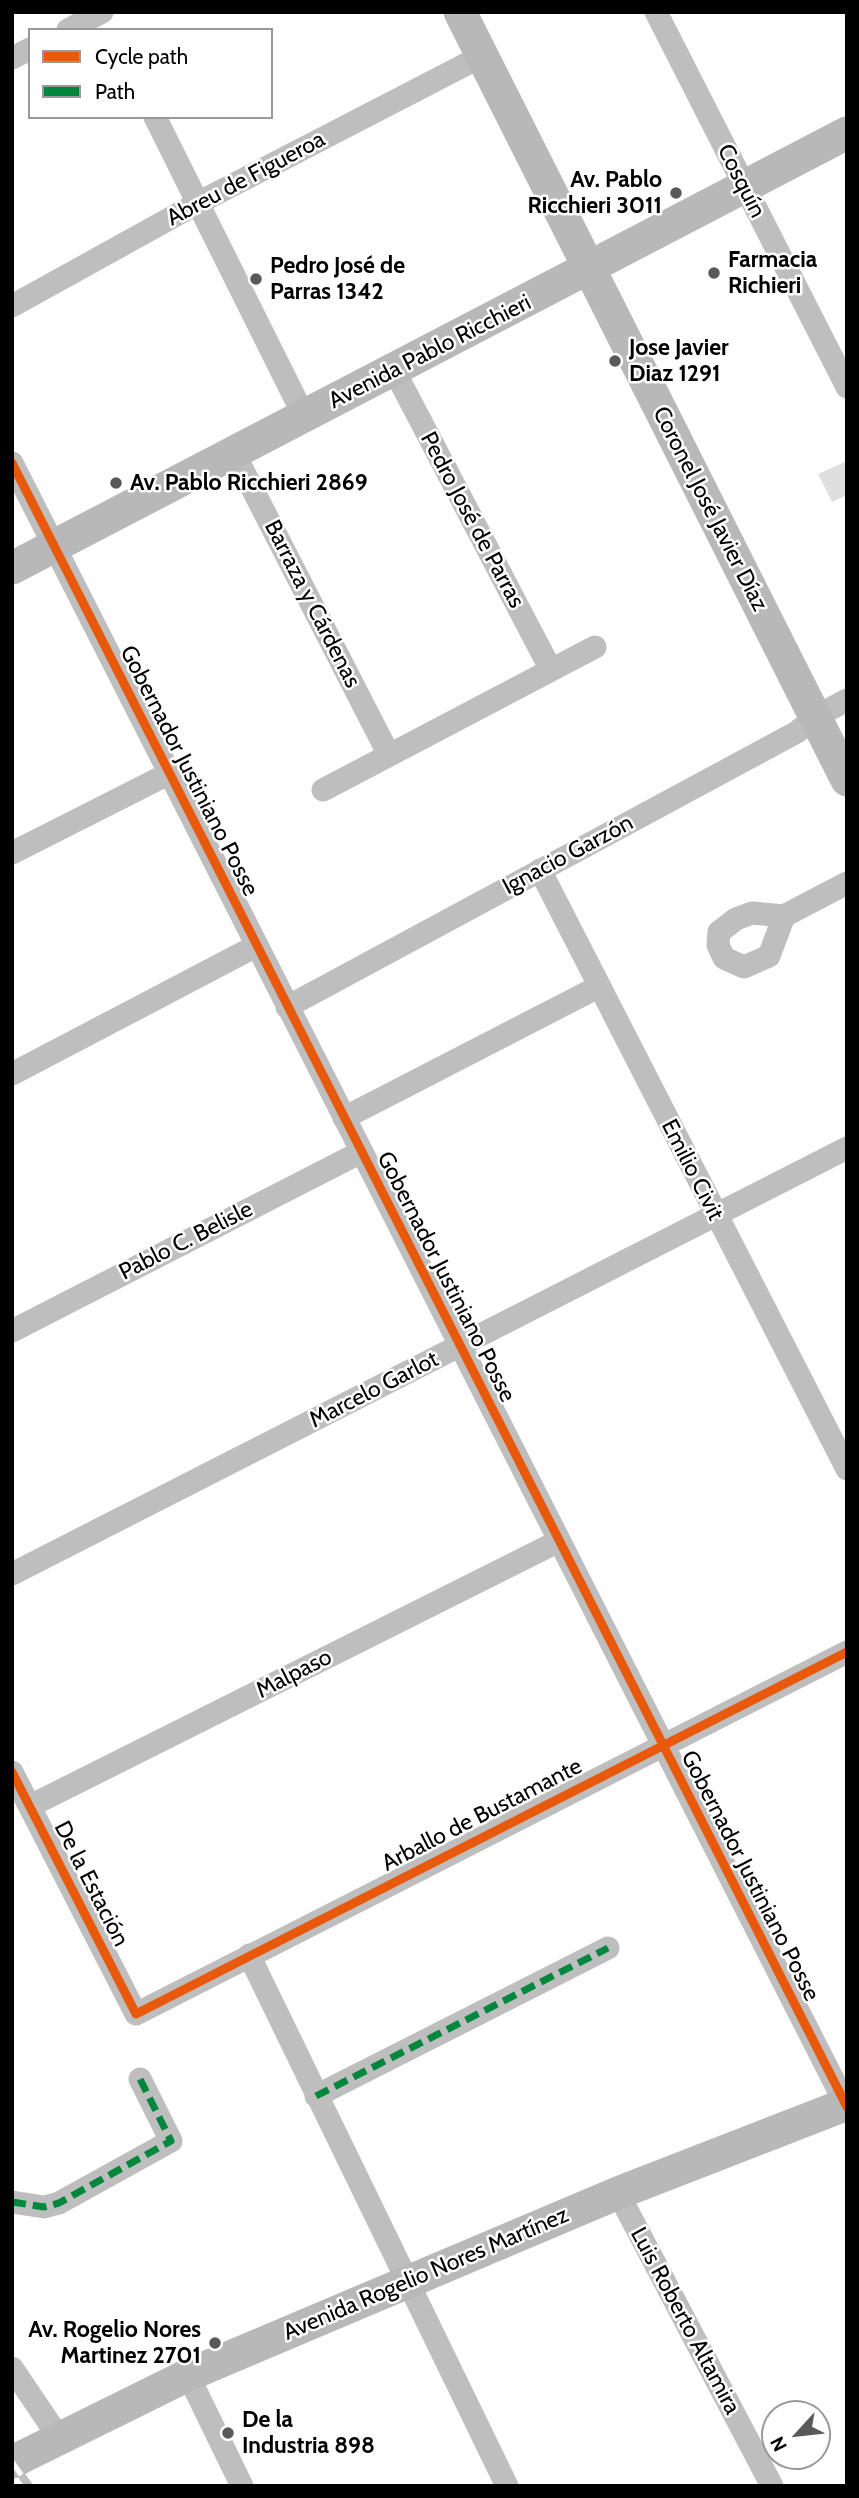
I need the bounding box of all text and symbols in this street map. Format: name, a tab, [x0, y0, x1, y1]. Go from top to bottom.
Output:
legend	[28, 28, 273, 119]
text: Cycle path	[95, 44, 188, 69]
text: Path	[95, 79, 135, 104]
street label: Abreu de Figueroa	[162, 126, 330, 232]
street label: Cosquín	[711, 140, 771, 222]
place label: Av. Pablo Ricchieri 3011	[527, 166, 662, 220]
marker: Av. Pablo Ricchieri 3011	[668, 185, 684, 201]
place label: Farmacia Richieri	[728, 246, 817, 300]
place label: Pedro José de Parras 1342	[270, 252, 405, 306]
marker: Farmacia Richieri	[706, 265, 722, 281]
marker: Pedro José de Parras 1342	[248, 271, 264, 287]
street label: Avenida Pablo Ricchieri	[324, 289, 536, 415]
place label: Jose Javier Diaz 1291	[629, 334, 729, 388]
marker: Jose Javier Diaz 1291	[607, 353, 623, 369]
street label: Coronel José Javier Díaz	[646, 402, 774, 616]
street label: Pedro José de Parras	[414, 427, 530, 613]
place label: Av. Pablo Ricchieri 2869	[130, 469, 368, 497]
marker: Av. Pablo Ricchieri 2869	[108, 475, 124, 491]
street label: Barraza y Cárdenas	[258, 516, 366, 692]
street label: Gobernador Justiniano Posse	[114, 641, 264, 901]
street label: Ignacio Garzón	[498, 809, 638, 901]
street label: Emilio Civit	[655, 1115, 729, 1225]
street label: Gobernador Justiniano Posse	[371, 1147, 521, 1407]
street label: Pablo C. Belisle	[115, 1195, 257, 1287]
street label: Marcelo Garlot	[305, 1346, 443, 1434]
street label: Malpaso	[252, 1643, 336, 1705]
street label: Gobernador Justiniano Posse	[675, 1746, 825, 2006]
street label: Arballo de Bustamante	[377, 1753, 587, 1877]
street label: De la Estación	[48, 1817, 134, 1951]
street label: Avenida Rogelio Nores Martínez	[279, 2201, 573, 2347]
street label: Luis Roberto Altamira	[624, 2223, 746, 2419]
place label: Av. Rogelio Nores Martinez 2701	[28, 2316, 201, 2370]
marker: Av. Rogelio Nores Martinez 2701	[207, 2335, 223, 2351]
north arrow	[761, 2400, 831, 2470]
place label: De la Industria 898	[242, 2406, 375, 2460]
marker: De la Industria 898	[220, 2425, 236, 2441]
text: N	[765, 2433, 792, 2455]

